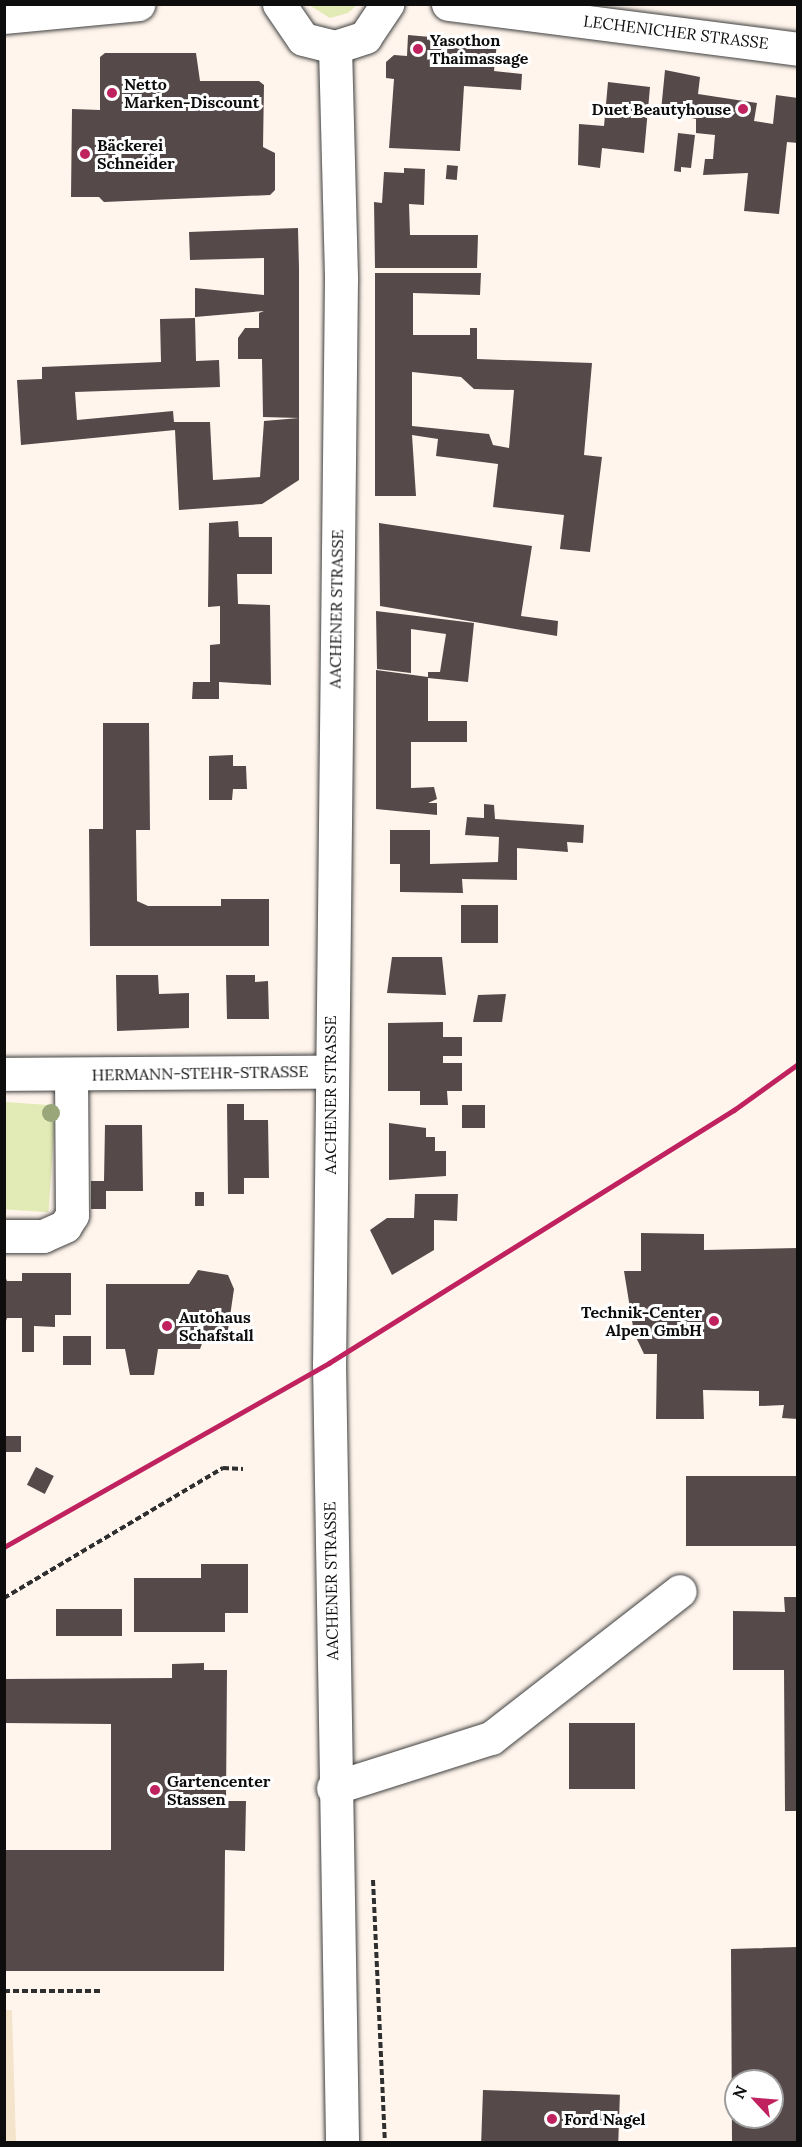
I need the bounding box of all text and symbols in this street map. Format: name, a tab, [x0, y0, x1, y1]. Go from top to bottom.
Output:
street label: LECHENICHER STRASSE	[582, 11, 770, 53]
place label: Yasothon Thaimassage	[430, 30, 528, 68]
marker: Yasothon Thaimassage	[411, 42, 425, 56]
place label: Netto Marken-Discount	[124, 74, 259, 112]
marker: Netto Marken-Discount	[105, 86, 119, 100]
place label: Duet Beautyhouse	[592, 99, 731, 119]
marker: Duet Beautyhouse	[736, 102, 750, 116]
place label: Bäckerei Schneider	[97, 135, 175, 173]
marker: Bäckerei Schneider	[78, 147, 92, 161]
street label: AACHENER STRASSE	[325, 529, 347, 689]
street label: AACHENER STRASSE	[320, 1016, 340, 1174]
street label: HERMANN-STEHR-STRASSE	[92, 1062, 308, 1084]
place label: Technik-Center Alpen GmbH	[581, 1302, 702, 1340]
place label: Autohaus Schafstall	[179, 1307, 254, 1345]
marker: Technik-Center Alpen GmbH	[707, 1314, 721, 1328]
marker: Autohaus Schafstall	[160, 1319, 174, 1333]
street label: AACHENER STRASSE	[320, 1501, 342, 1661]
place label: Gartencenter Stassen	[167, 1771, 270, 1809]
marker: Gartencenter Stassen	[148, 1783, 162, 1797]
north arrow	[724, 2069, 784, 2129]
text: N	[728, 2082, 751, 2102]
place label: Ford Nagel	[564, 2109, 646, 2129]
marker: Ford Nagel	[545, 2112, 559, 2126]

